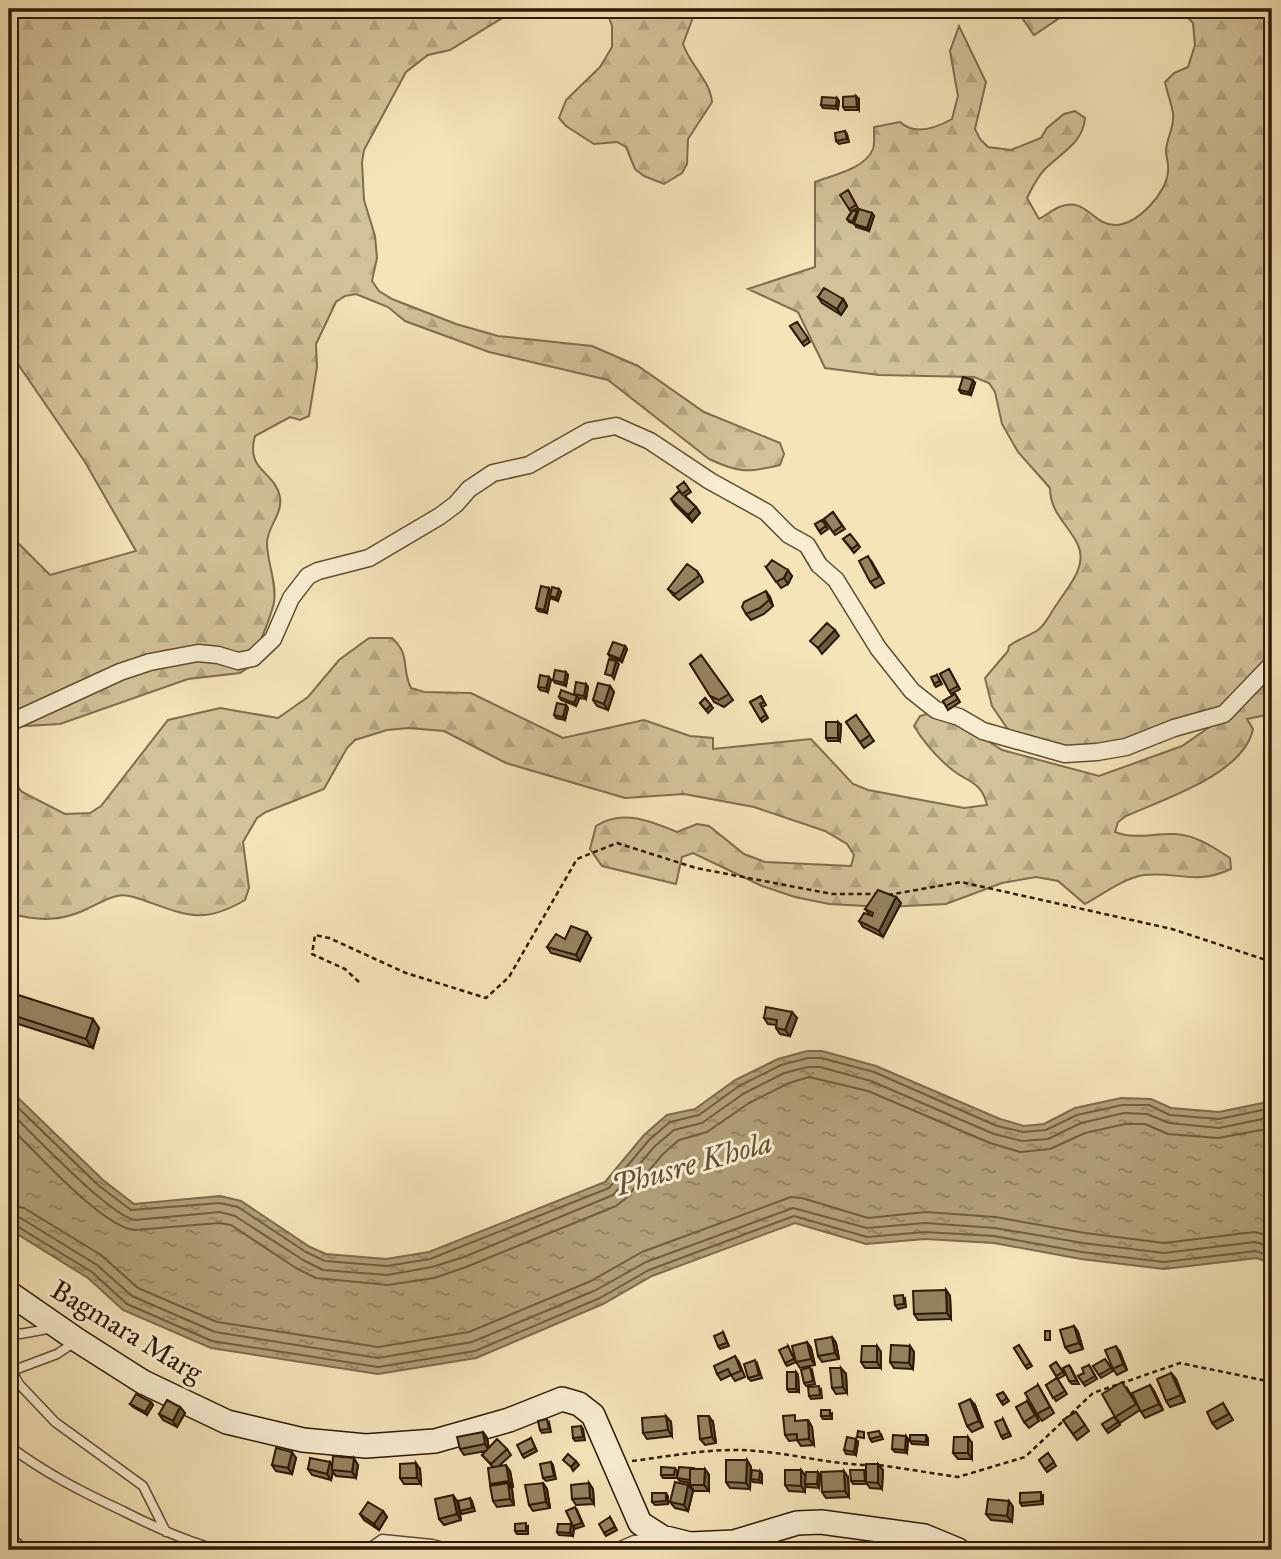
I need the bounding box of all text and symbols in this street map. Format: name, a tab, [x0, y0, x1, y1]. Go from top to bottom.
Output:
water label: Phusre Khola	[608, 1124, 776, 1204]
street label: Bagmara Marg	[45, 1272, 210, 1391]

